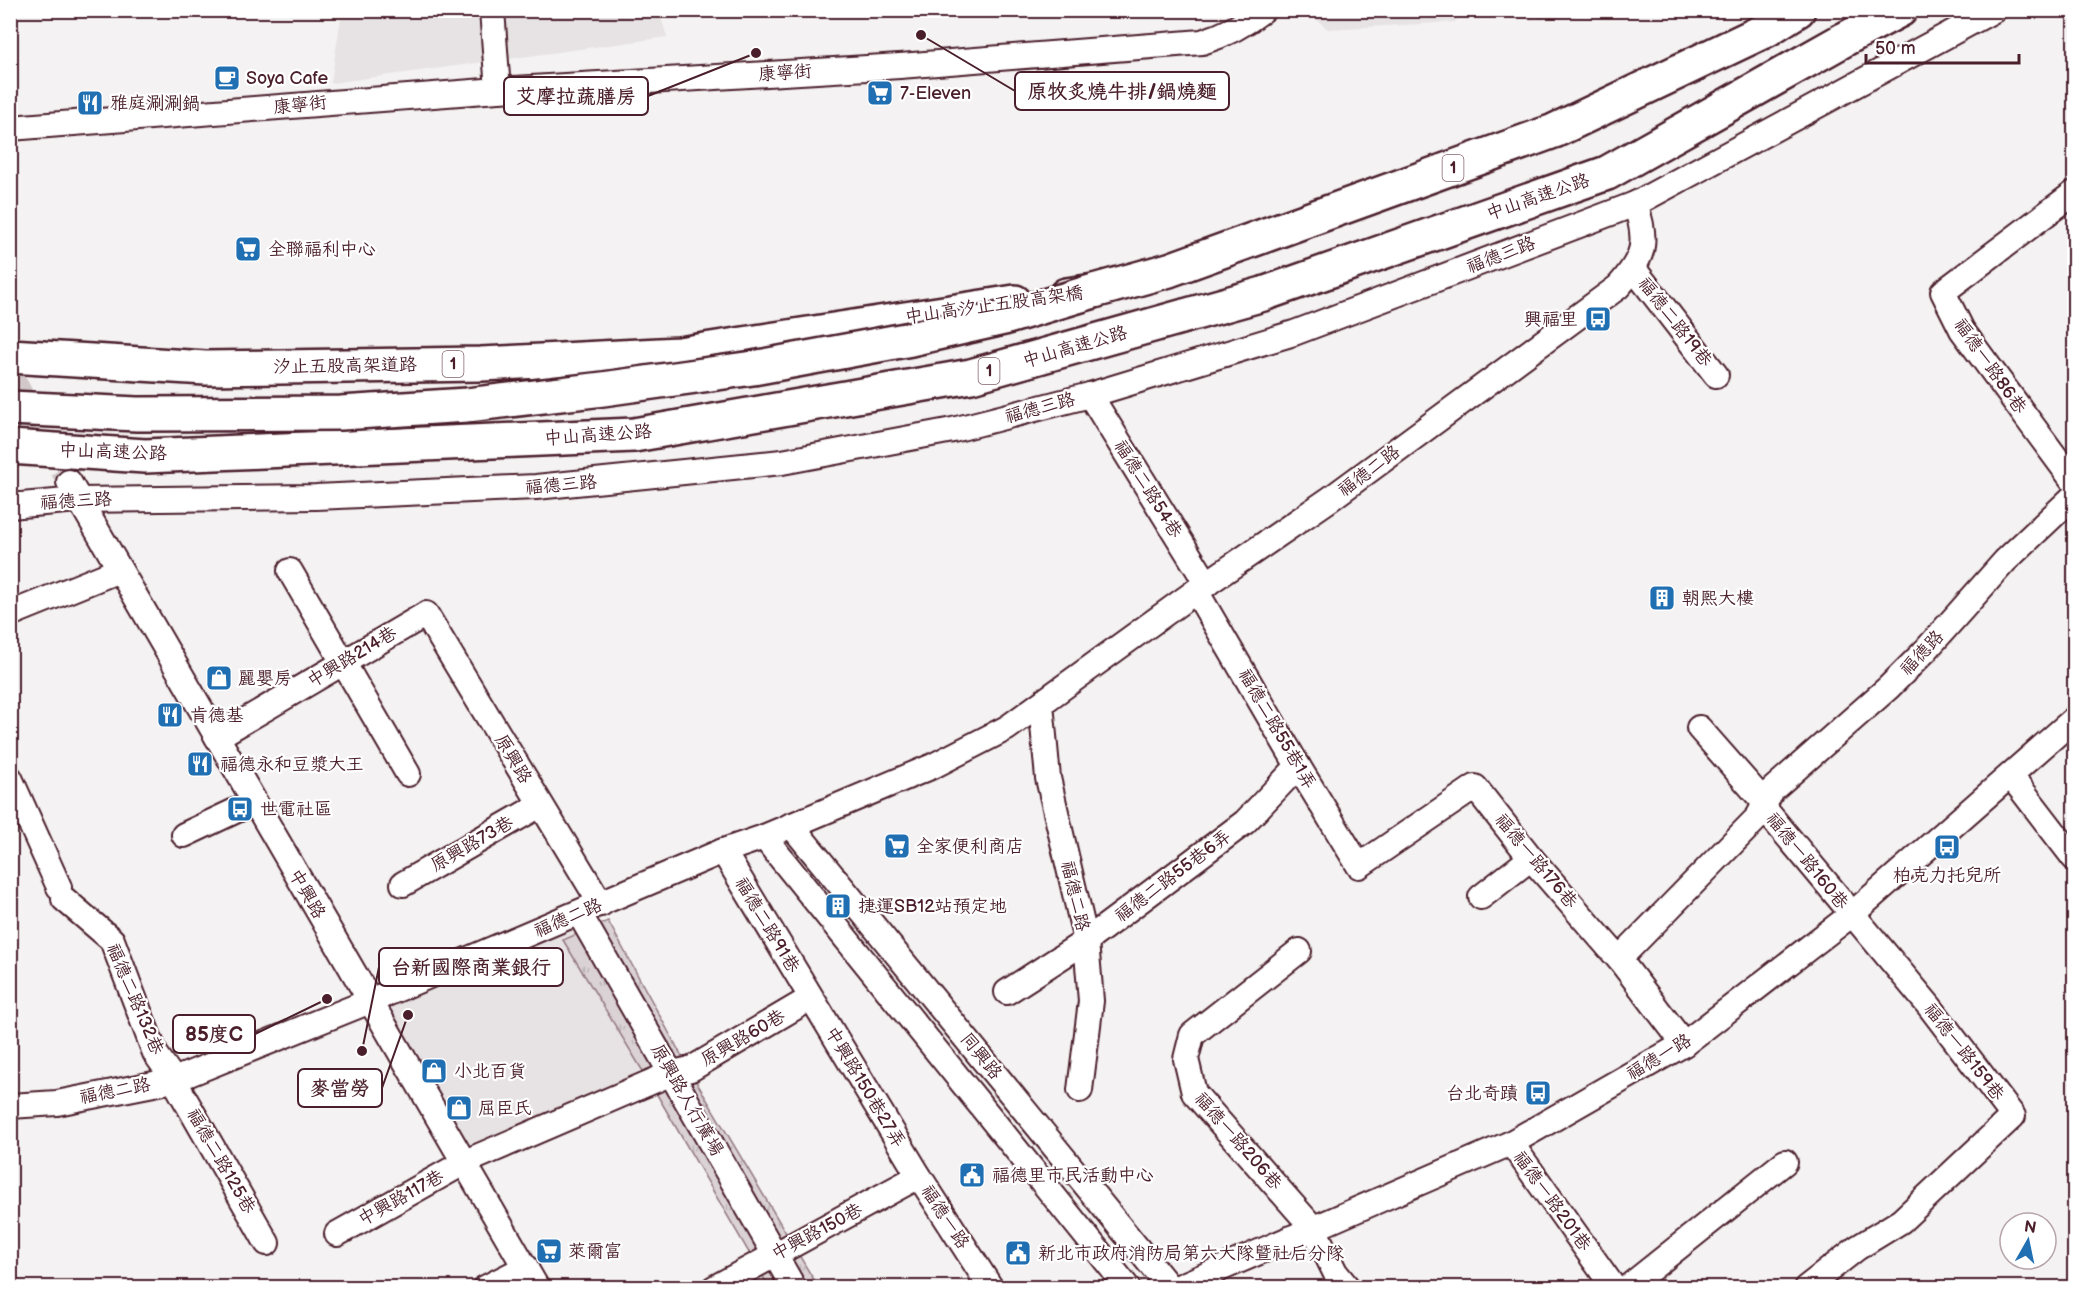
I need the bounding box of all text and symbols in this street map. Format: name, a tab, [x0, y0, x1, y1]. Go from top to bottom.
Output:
scale bar	[1866, 27, 2019, 65]
text: 50 m	[1875, 38, 1916, 59]
street label: 康寧街	[757, 61, 813, 85]
cafe icon: Soya Cafe	[212, 63, 242, 93]
place label: Soya Cafe	[246, 68, 328, 89]
callout: 原牧炙燒牛排/鍋燒麵	[1015, 72, 1229, 110]
callout: 艾摩拉蔬膳房	[504, 77, 648, 115]
supermarket icon: 7-Eleven	[865, 78, 895, 108]
text: 原牧炙燒牛排/鍋燒麵	[1027, 80, 1217, 104]
place label: 7-Eleven	[900, 83, 971, 104]
text: 艾摩拉蔬膳房	[516, 85, 636, 109]
restaurant icon: 雅庭涮涮鍋	[75, 88, 105, 118]
street label: 康寧街	[272, 92, 328, 118]
place label: 雅庭涮涮鍋	[110, 93, 200, 114]
road number: 1	[1442, 155, 1464, 181]
street label: 中山高速公路	[1484, 169, 1592, 225]
street label: 福德三路	[1464, 232, 1538, 278]
supermarket icon: 全聯福利中心	[233, 234, 263, 264]
place label: 全聯福利中心	[268, 239, 376, 260]
street label: 福德二路19巷	[1634, 273, 1716, 371]
street label: 中山高汐止五股高架橋	[903, 282, 1085, 328]
bus stop icon: 興福里	[1583, 304, 1613, 334]
place label: 興福里	[1524, 309, 1578, 330]
street label: 福德一路86巷	[1949, 314, 2031, 418]
street label: 中山高速公路	[1020, 322, 1130, 372]
road number: 1	[442, 351, 464, 377]
street label: 汐止五股高架道路	[273, 354, 417, 378]
road number: 1	[978, 358, 1000, 384]
street label: 福德三路	[1003, 389, 1077, 427]
street label: 中山高速公路	[543, 421, 653, 449]
street label: 福德二路54巷	[1110, 436, 1186, 542]
street label: 中山高速公路	[59, 440, 167, 464]
street label: 福德二路	[1334, 441, 1404, 501]
street label: 福德三路	[524, 471, 598, 499]
street label: 福德三路	[39, 489, 113, 513]
building icon: 朝熙大樓	[1647, 583, 1677, 613]
place label: 朝熙大樓	[1682, 588, 1754, 609]
street label: 中興路214巷	[304, 622, 400, 692]
street label: 福德路	[1896, 626, 1948, 680]
shop icon: 麗嬰房	[204, 663, 234, 693]
street label: 福德二路55巷1弄	[1234, 665, 1320, 793]
place label: 麗嬰房	[238, 668, 292, 689]
restaurant icon: 肯德基	[155, 700, 185, 730]
place label: 肯德基	[190, 705, 244, 726]
street label: 原興路	[490, 730, 536, 788]
restaurant icon: 福德永和豆漿大王	[185, 749, 215, 779]
place label: 福德永和豆漿大王	[220, 754, 364, 775]
bus stop icon: 世電社區	[225, 794, 255, 824]
place label: 世電社區	[260, 799, 332, 820]
street label: 福德一路160巷	[1762, 808, 1852, 914]
street label: 福德一路176巷	[1490, 810, 1582, 912]
street label: 原興路73巷	[427, 812, 517, 876]
street label: 福德二路55巷6弄	[1111, 826, 1235, 926]
supermarket icon: 全家便利商店	[882, 831, 912, 861]
bus stop icon: 柏克力托兒所	[1932, 832, 1962, 862]
place label: 全家便利商店	[916, 836, 1024, 857]
street label: 福德二路	[1057, 859, 1093, 933]
street label: 中興路	[284, 865, 330, 923]
place label: 柏克力托兒所	[1893, 865, 2001, 886]
street label: 福德二路91巷	[730, 874, 804, 976]
building icon: 捷運SB12站預定地	[823, 891, 853, 921]
street label: 福德二路	[531, 894, 605, 942]
place label: 捷運SB12站預定地	[858, 896, 1007, 917]
street label: 福德二路132巷	[102, 940, 168, 1058]
callout: 台新國際商業銀行	[379, 948, 563, 986]
text: 台新國際商業銀行	[391, 956, 551, 980]
street label: 福德一路159巷	[1919, 999, 2009, 1105]
street label: 原興路60巷	[697, 1006, 789, 1070]
callout: 85度C	[173, 1015, 255, 1053]
text: 85度C	[185, 1023, 243, 1047]
street label: 中興路150巷27弄	[821, 1023, 909, 1151]
street label: 同興路	[956, 1028, 1006, 1084]
street label: 福德一路	[1623, 1029, 1695, 1085]
street label: 原興路人行廣場	[646, 1040, 728, 1160]
shop icon: 小北百貨	[419, 1056, 449, 1086]
place label: 小北百貨	[454, 1061, 526, 1082]
callout: 麥當勞	[298, 1069, 382, 1107]
street label: 福德二路	[78, 1074, 152, 1108]
text: 麥當勞	[310, 1077, 370, 1101]
bus stop icon: 台北奇蹟	[1523, 1078, 1553, 1108]
place label: 台北奇蹟	[1446, 1083, 1518, 1104]
street label: 福德一路206巷	[1190, 1088, 1286, 1194]
shop icon: 屈臣氏	[444, 1093, 474, 1123]
place label: 屈臣氏	[478, 1098, 532, 1119]
street label: 福德二路125巷	[182, 1105, 260, 1217]
street label: 福德一路201巷	[1509, 1147, 1595, 1255]
public building icon: 福德里市民活動中心	[957, 1160, 987, 1190]
place label: 福德里市民活動中心	[992, 1165, 1154, 1186]
street label: 中興路117巷	[354, 1166, 448, 1230]
street label: 福德一路	[917, 1181, 973, 1253]
street label: 中興路150巷	[768, 1199, 866, 1265]
north arrow	[1998, 1211, 2058, 1271]
text: N	[2023, 1217, 2038, 1238]
supermarket icon: 萊爾富	[534, 1236, 564, 1266]
public building icon: 新北市政府消防局第六大隊暨社后分隊	[1003, 1238, 1033, 1268]
place label: 萊爾富	[568, 1241, 622, 1262]
place label: 新北市政府消防局第六大隊暨社后分隊	[1038, 1243, 1344, 1264]

